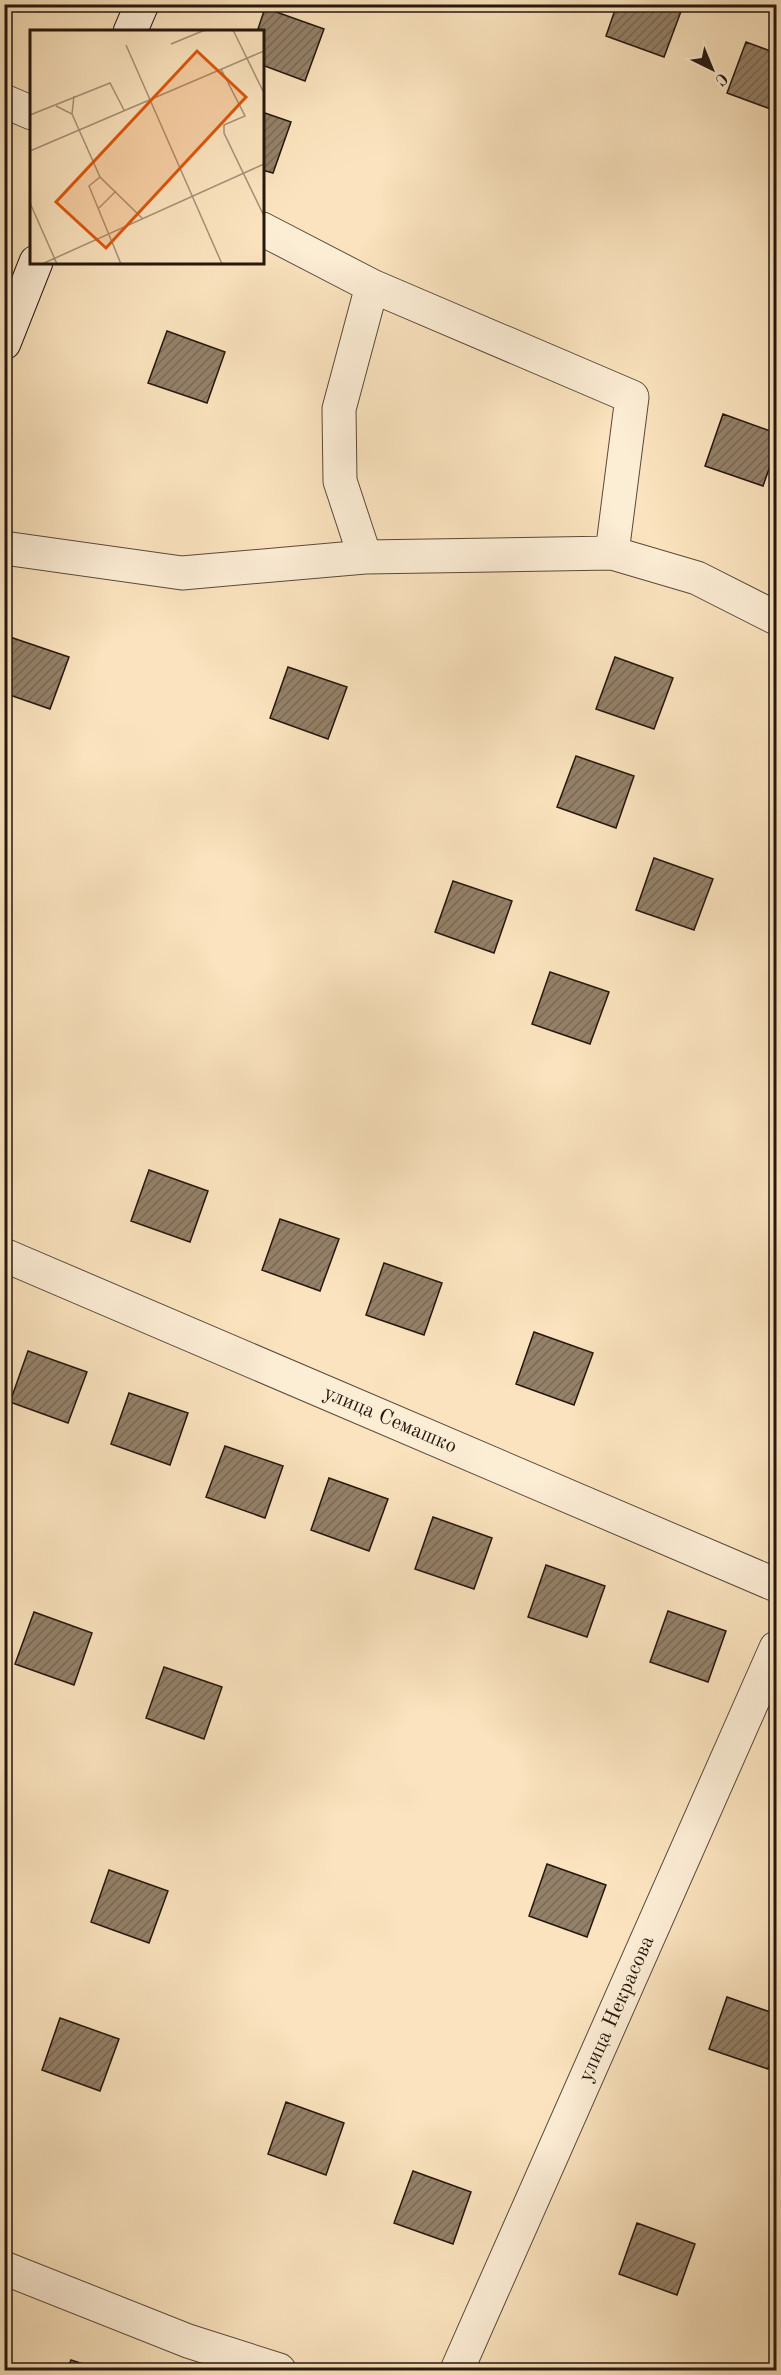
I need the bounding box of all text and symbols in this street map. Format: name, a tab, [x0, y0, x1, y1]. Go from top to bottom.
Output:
inset map	[30, 30, 264, 264]
north arrow	[682, 39, 742, 99]
text: С	[712, 69, 730, 88]
street label: улица Семашко	[320, 1382, 460, 1458]
street label: улица Некрасова	[575, 1933, 659, 2085]

